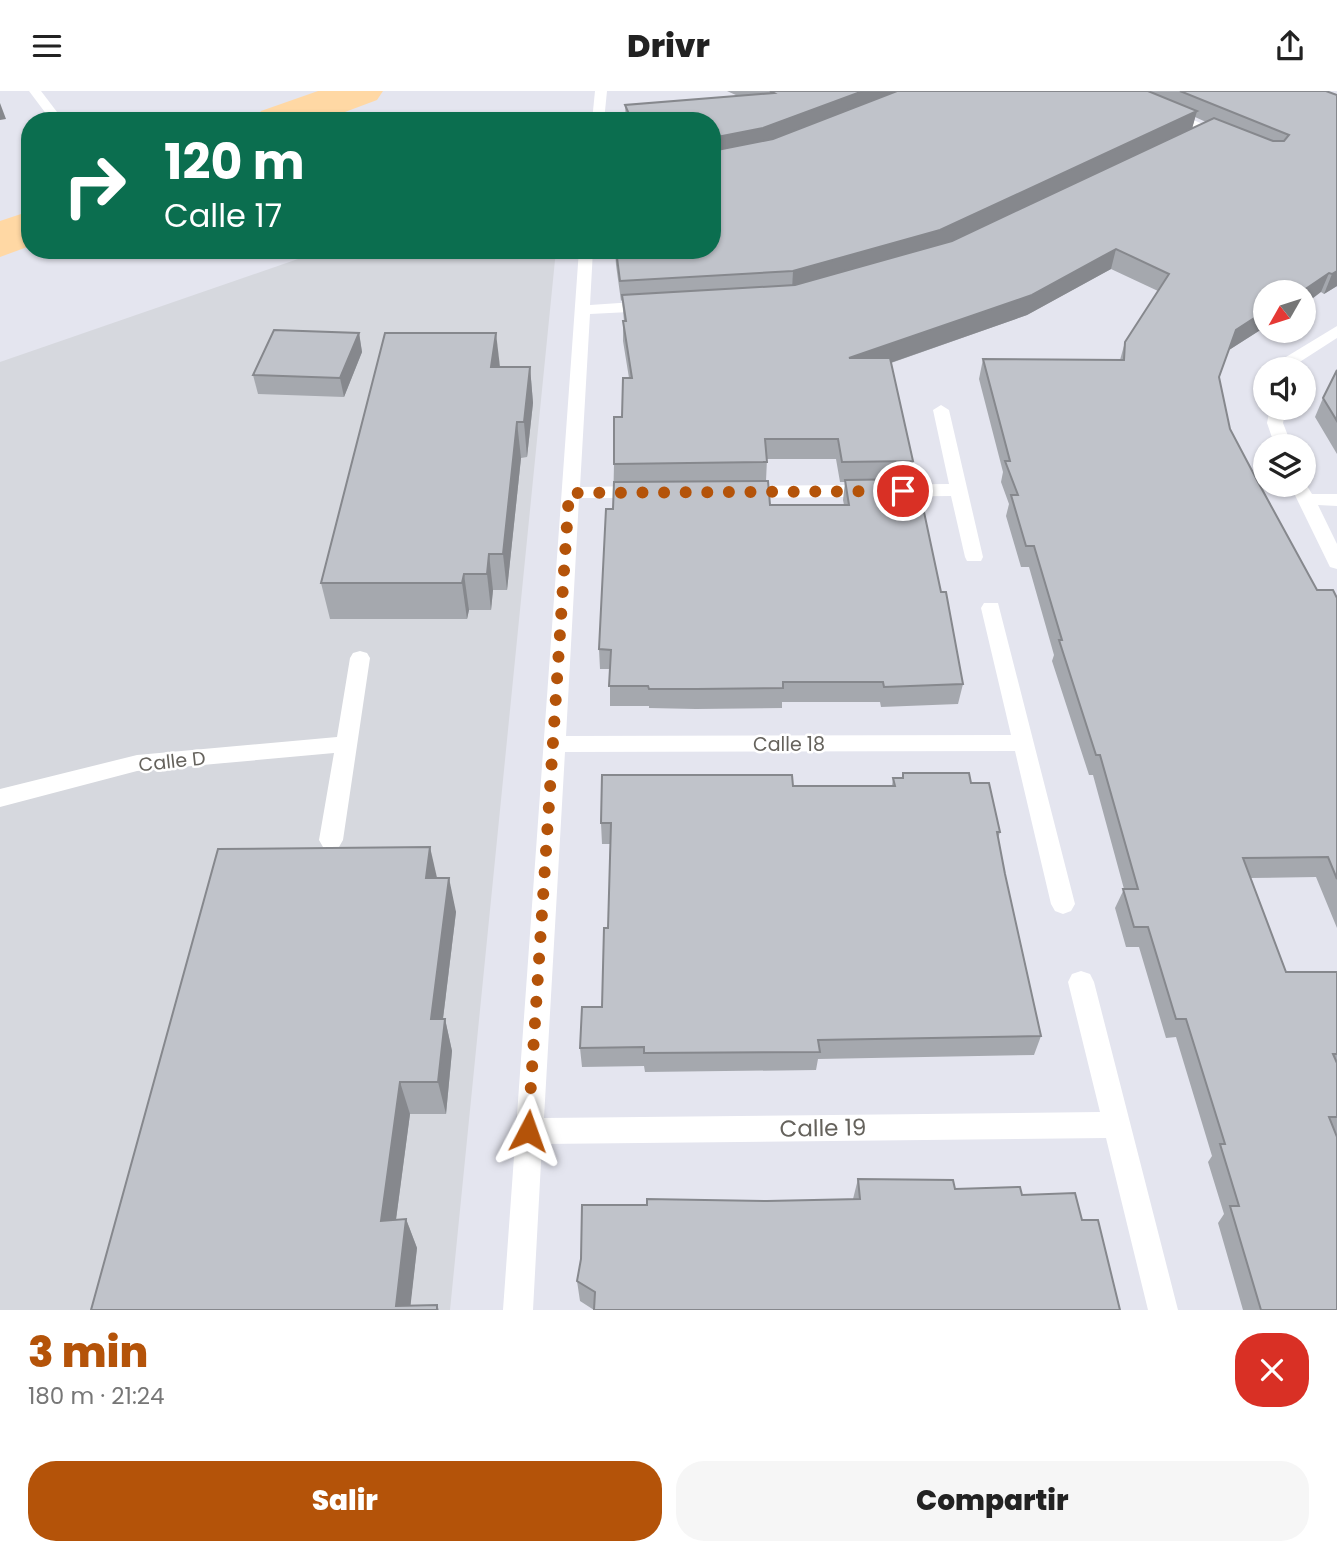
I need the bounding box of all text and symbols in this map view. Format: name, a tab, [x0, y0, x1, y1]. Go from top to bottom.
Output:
text: Drivr	[627, 23, 710, 68]
icon: menu	[28, 27, 66, 65]
icon: share	[1271, 27, 1309, 65]
text: 120 m	[164, 128, 305, 196]
icon: right	[49, 140, 140, 231]
text: Calle 17	[164, 193, 282, 238]
north arrow	[1253, 280, 1316, 343]
map controls	[1253, 280, 1316, 497]
button: sound	[1253, 357, 1316, 420]
button: layers	[1253, 434, 1316, 497]
pin	[873, 461, 933, 521]
icon: arrive	[884, 472, 922, 510]
street label: Calle 18	[753, 731, 825, 758]
street label: Calle D	[137, 745, 207, 778]
position arrow	[491, 1094, 565, 1168]
street label: Calle 19	[779, 1111, 867, 1145]
text: 3 min	[28, 1323, 148, 1382]
button: close	[1235, 1333, 1309, 1407]
text: 180 m · 21:24	[28, 1380, 164, 1412]
button: Salir	[28, 1461, 662, 1541]
button: Compartir	[676, 1461, 1309, 1541]

